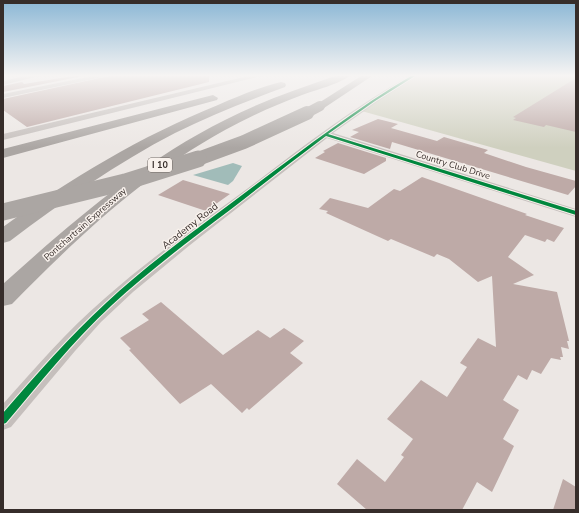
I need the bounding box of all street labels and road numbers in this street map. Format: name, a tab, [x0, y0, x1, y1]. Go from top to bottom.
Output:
street label: Country Club Drive	[414, 148, 492, 182]
road number: I 10	[148, 158, 172, 172]
street label: Pontchartrain Expressway	[41, 185, 129, 263]
street label: Academy Road	[159, 200, 221, 252]

